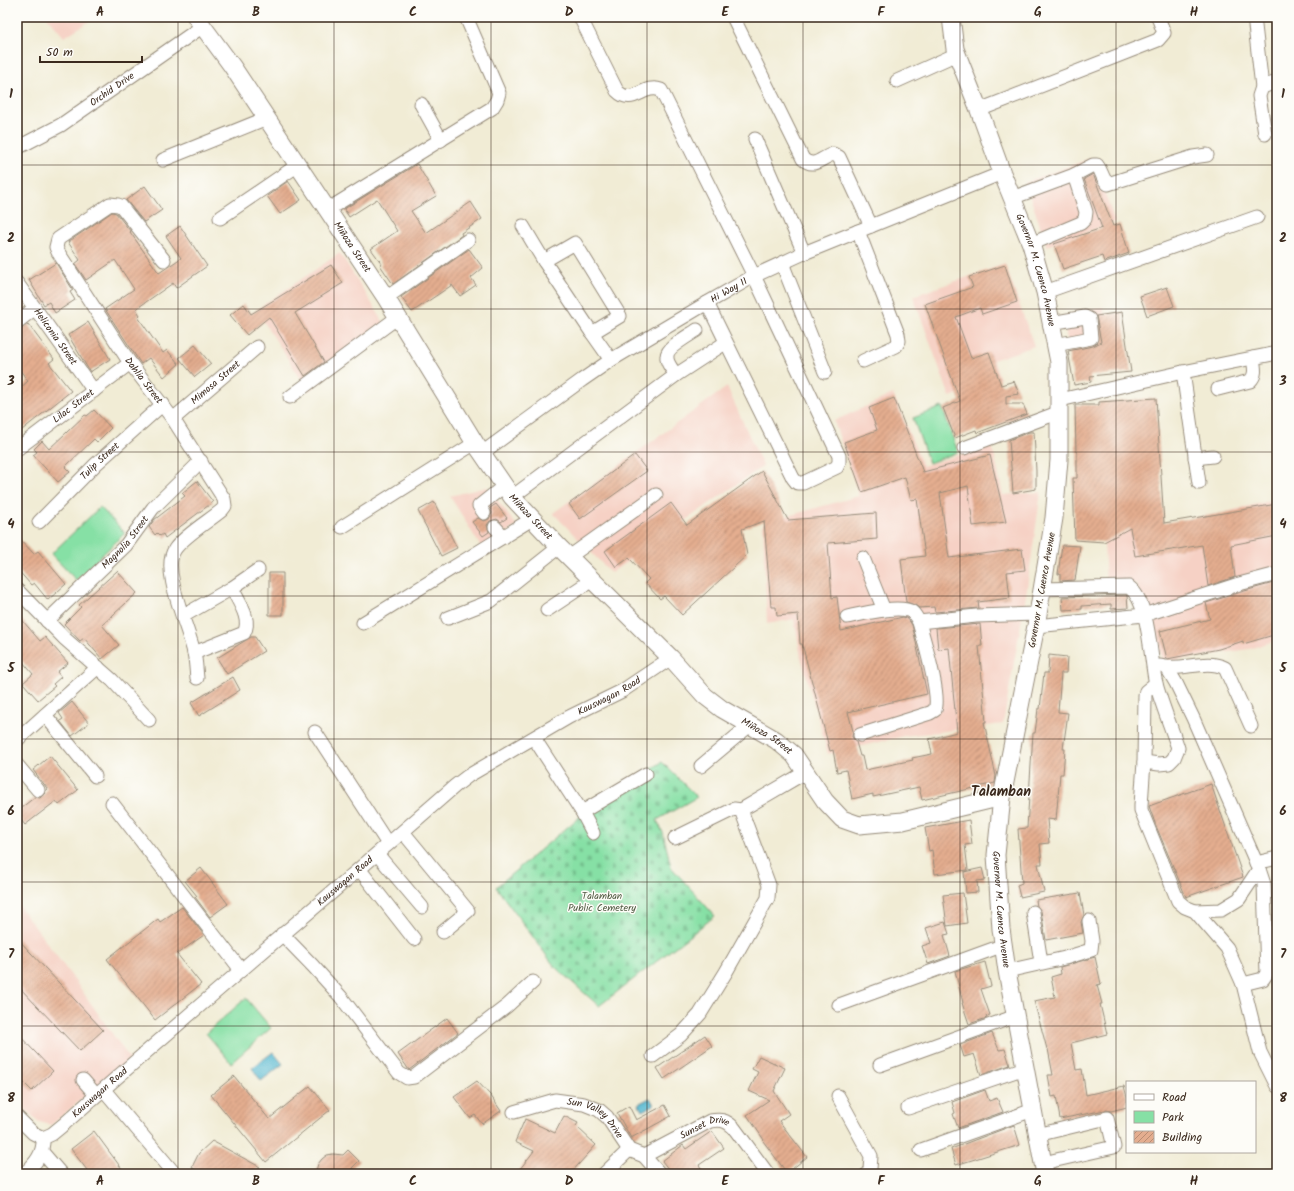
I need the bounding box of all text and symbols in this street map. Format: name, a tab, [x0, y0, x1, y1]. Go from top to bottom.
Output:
text: A	[96, 2, 104, 23]
text: B	[252, 2, 260, 23]
text: C	[409, 2, 417, 23]
text: D	[565, 2, 574, 23]
text: E	[721, 2, 729, 23]
text: F	[877, 2, 885, 23]
text: G	[1034, 2, 1042, 23]
text: H	[1190, 2, 1199, 23]
scale bar	[40, 38, 142, 64]
text: 50 m	[46, 43, 73, 62]
street label: Orchid Drive	[86, 68, 138, 111]
text: 1	[9, 84, 13, 105]
text: 1	[1281, 84, 1285, 105]
street label: Governor M. Cuenco Avenue	[1011, 211, 1060, 328]
street label: Miñoza Street	[329, 218, 375, 276]
text: 2	[7, 228, 15, 249]
text: 2	[1279, 228, 1287, 249]
street label: Hi Way 11	[707, 273, 751, 307]
street label: Heliconia Street	[29, 305, 81, 369]
street label: Dahlia Street	[120, 354, 167, 408]
street label: Mimosa Street	[187, 357, 244, 409]
text: 3	[6, 371, 15, 392]
text: 3	[1278, 371, 1287, 392]
street label: Lilac Street	[49, 385, 98, 427]
street label: Tulip Street	[76, 438, 123, 484]
street label: Miñoza Street	[505, 490, 557, 544]
street label: Magnolia Street	[98, 512, 153, 573]
text: 4	[7, 514, 15, 535]
text: 4	[1279, 514, 1287, 535]
street label: Governor M. Cuenco Avenue	[1024, 530, 1060, 649]
text: 5	[7, 658, 16, 679]
text: 5	[1279, 658, 1288, 679]
street label: Kauswagan Road	[575, 672, 645, 720]
street label: Miñoza Street	[738, 714, 796, 759]
district label: Talamban	[971, 781, 1031, 803]
text: 6	[7, 801, 15, 822]
text: 6	[1279, 801, 1287, 822]
street label: Governor M. Cuenco Avenue	[988, 850, 1015, 969]
street label: Kauswagan Road	[313, 852, 378, 910]
park label: Talamban Public Cemetery	[568, 888, 636, 916]
text: 7	[8, 944, 15, 965]
text: 7	[1280, 944, 1287, 965]
street label: Kauswagan Road	[68, 1063, 132, 1122]
legend	[1126, 1081, 1256, 1153]
text: 8	[7, 1088, 15, 1109]
text: Road	[1162, 1088, 1187, 1107]
text: 8	[1279, 1088, 1287, 1109]
street label: Sun Valley Drive	[566, 1094, 628, 1142]
text: Park	[1162, 1108, 1184, 1127]
street label: Sunset Drive	[677, 1112, 733, 1144]
text: Building	[1162, 1128, 1202, 1147]
text: A	[96, 1171, 104, 1191]
text: B	[252, 1171, 260, 1191]
text: C	[409, 1171, 417, 1191]
text: D	[565, 1171, 574, 1191]
text: E	[721, 1171, 729, 1191]
text: F	[877, 1171, 885, 1191]
text: G	[1034, 1171, 1042, 1191]
text: H	[1190, 1171, 1199, 1191]

